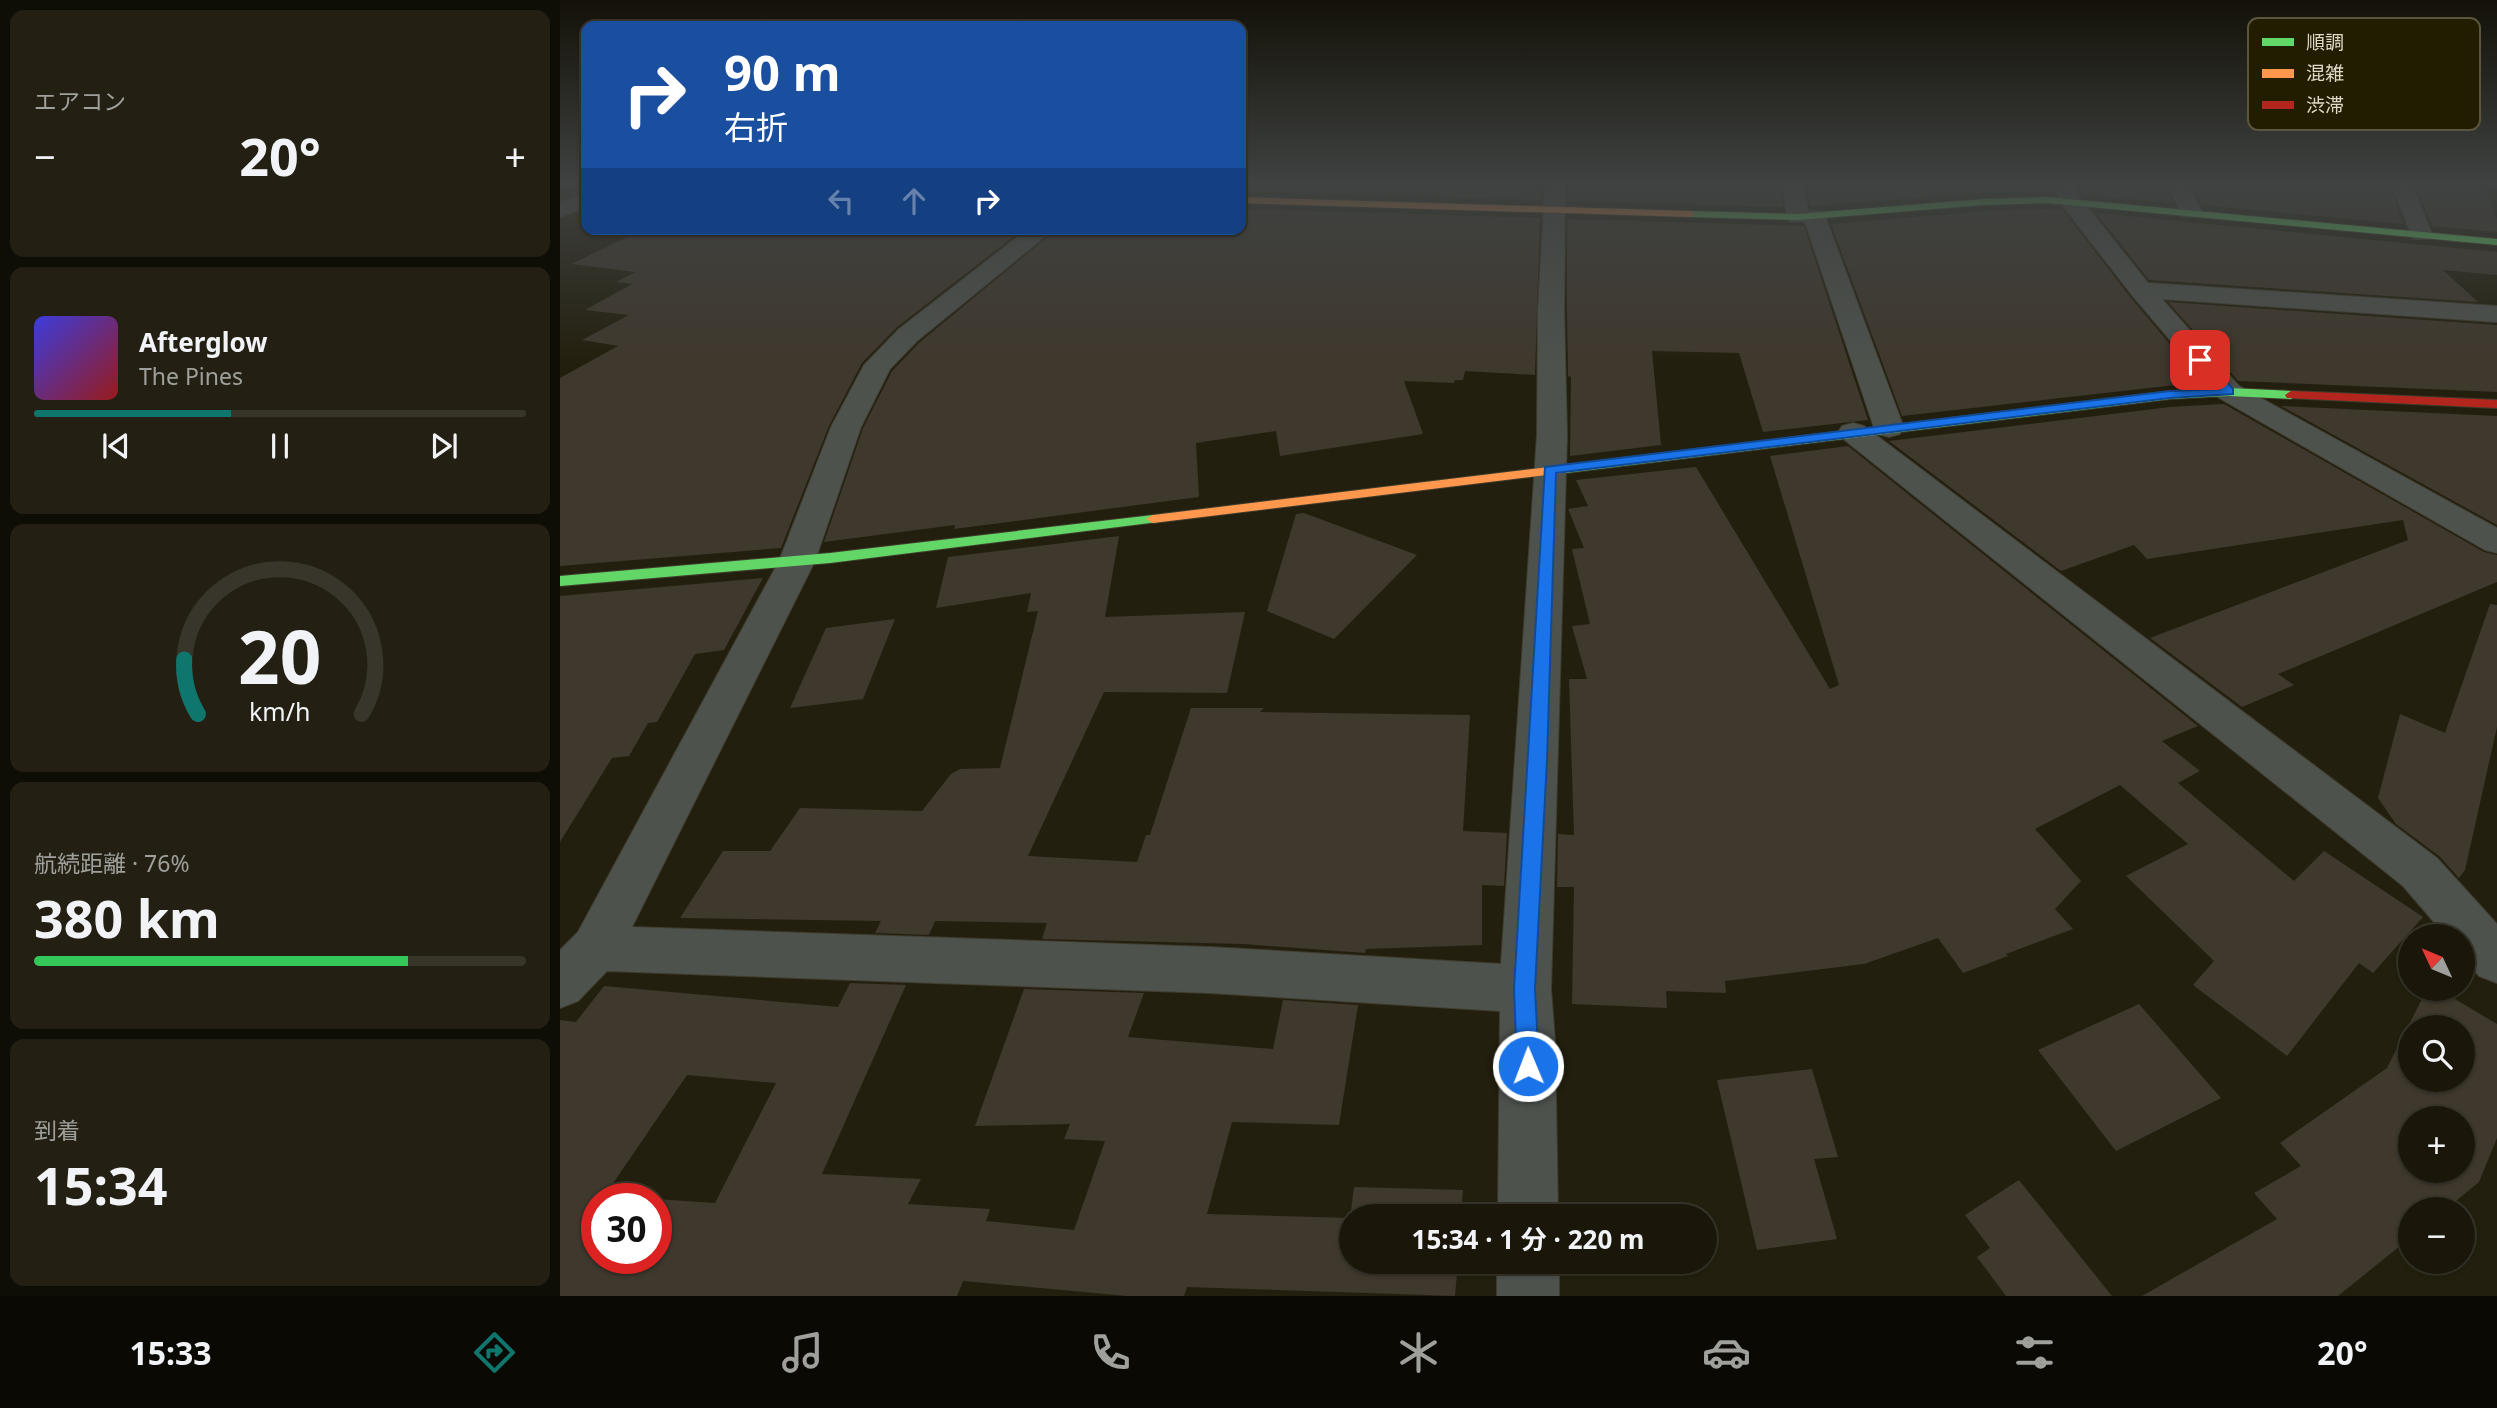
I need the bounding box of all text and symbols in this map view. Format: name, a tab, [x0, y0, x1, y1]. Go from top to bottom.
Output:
legend	[2248, 18, 2480, 130]
text: 順調	[2306, 29, 2344, 55]
text: 90 m	[724, 39, 841, 105]
icon: right	[609, 49, 700, 140]
text: 混雑	[2306, 60, 2344, 86]
text: エアコン	[34, 85, 126, 117]
text: 渋滞	[2306, 92, 2344, 118]
text: 右折	[724, 105, 788, 148]
text: 20°	[239, 120, 321, 191]
text: −	[34, 130, 56, 182]
text: +	[504, 130, 526, 182]
icon: left	[822, 182, 860, 220]
icon: ahead	[895, 182, 933, 220]
icon: right	[968, 182, 1006, 220]
text: Afterglow	[139, 324, 267, 360]
pin	[2170, 330, 2230, 390]
icon: arrive	[2181, 341, 2219, 379]
text: The Pines	[139, 360, 243, 392]
icon: previous	[97, 427, 135, 465]
icon: pause	[261, 427, 299, 465]
icon: next	[425, 427, 463, 465]
text: 20	[238, 606, 322, 705]
text: km/h	[249, 694, 311, 728]
text: 航続距離 · 76%	[34, 847, 190, 879]
text: 380 km	[34, 882, 220, 953]
north arrow	[2398, 924, 2474, 1001]
map controls	[2398, 924, 2475, 1274]
button: search	[2398, 1015, 2475, 1092]
position arrow	[1491, 1029, 1565, 1103]
button: +	[2398, 1106, 2475, 1183]
text: 到着	[34, 1114, 80, 1146]
text: 15:34	[34, 1149, 168, 1220]
speed limit sign: 30	[581, 1183, 672, 1274]
button: −	[2398, 1197, 2475, 1274]
text: 15:34 · 1 分 · 220 m	[1412, 1221, 1644, 1257]
icon: directions	[470, 1328, 519, 1377]
icon: music	[778, 1328, 827, 1377]
icon: phone	[1086, 1328, 1135, 1377]
icon: climate	[1394, 1328, 1443, 1377]
icon: car	[1702, 1328, 1751, 1377]
icon: filters	[2010, 1328, 2059, 1377]
text: 15:33	[129, 1331, 212, 1374]
text: 20°	[2317, 1331, 2368, 1374]

